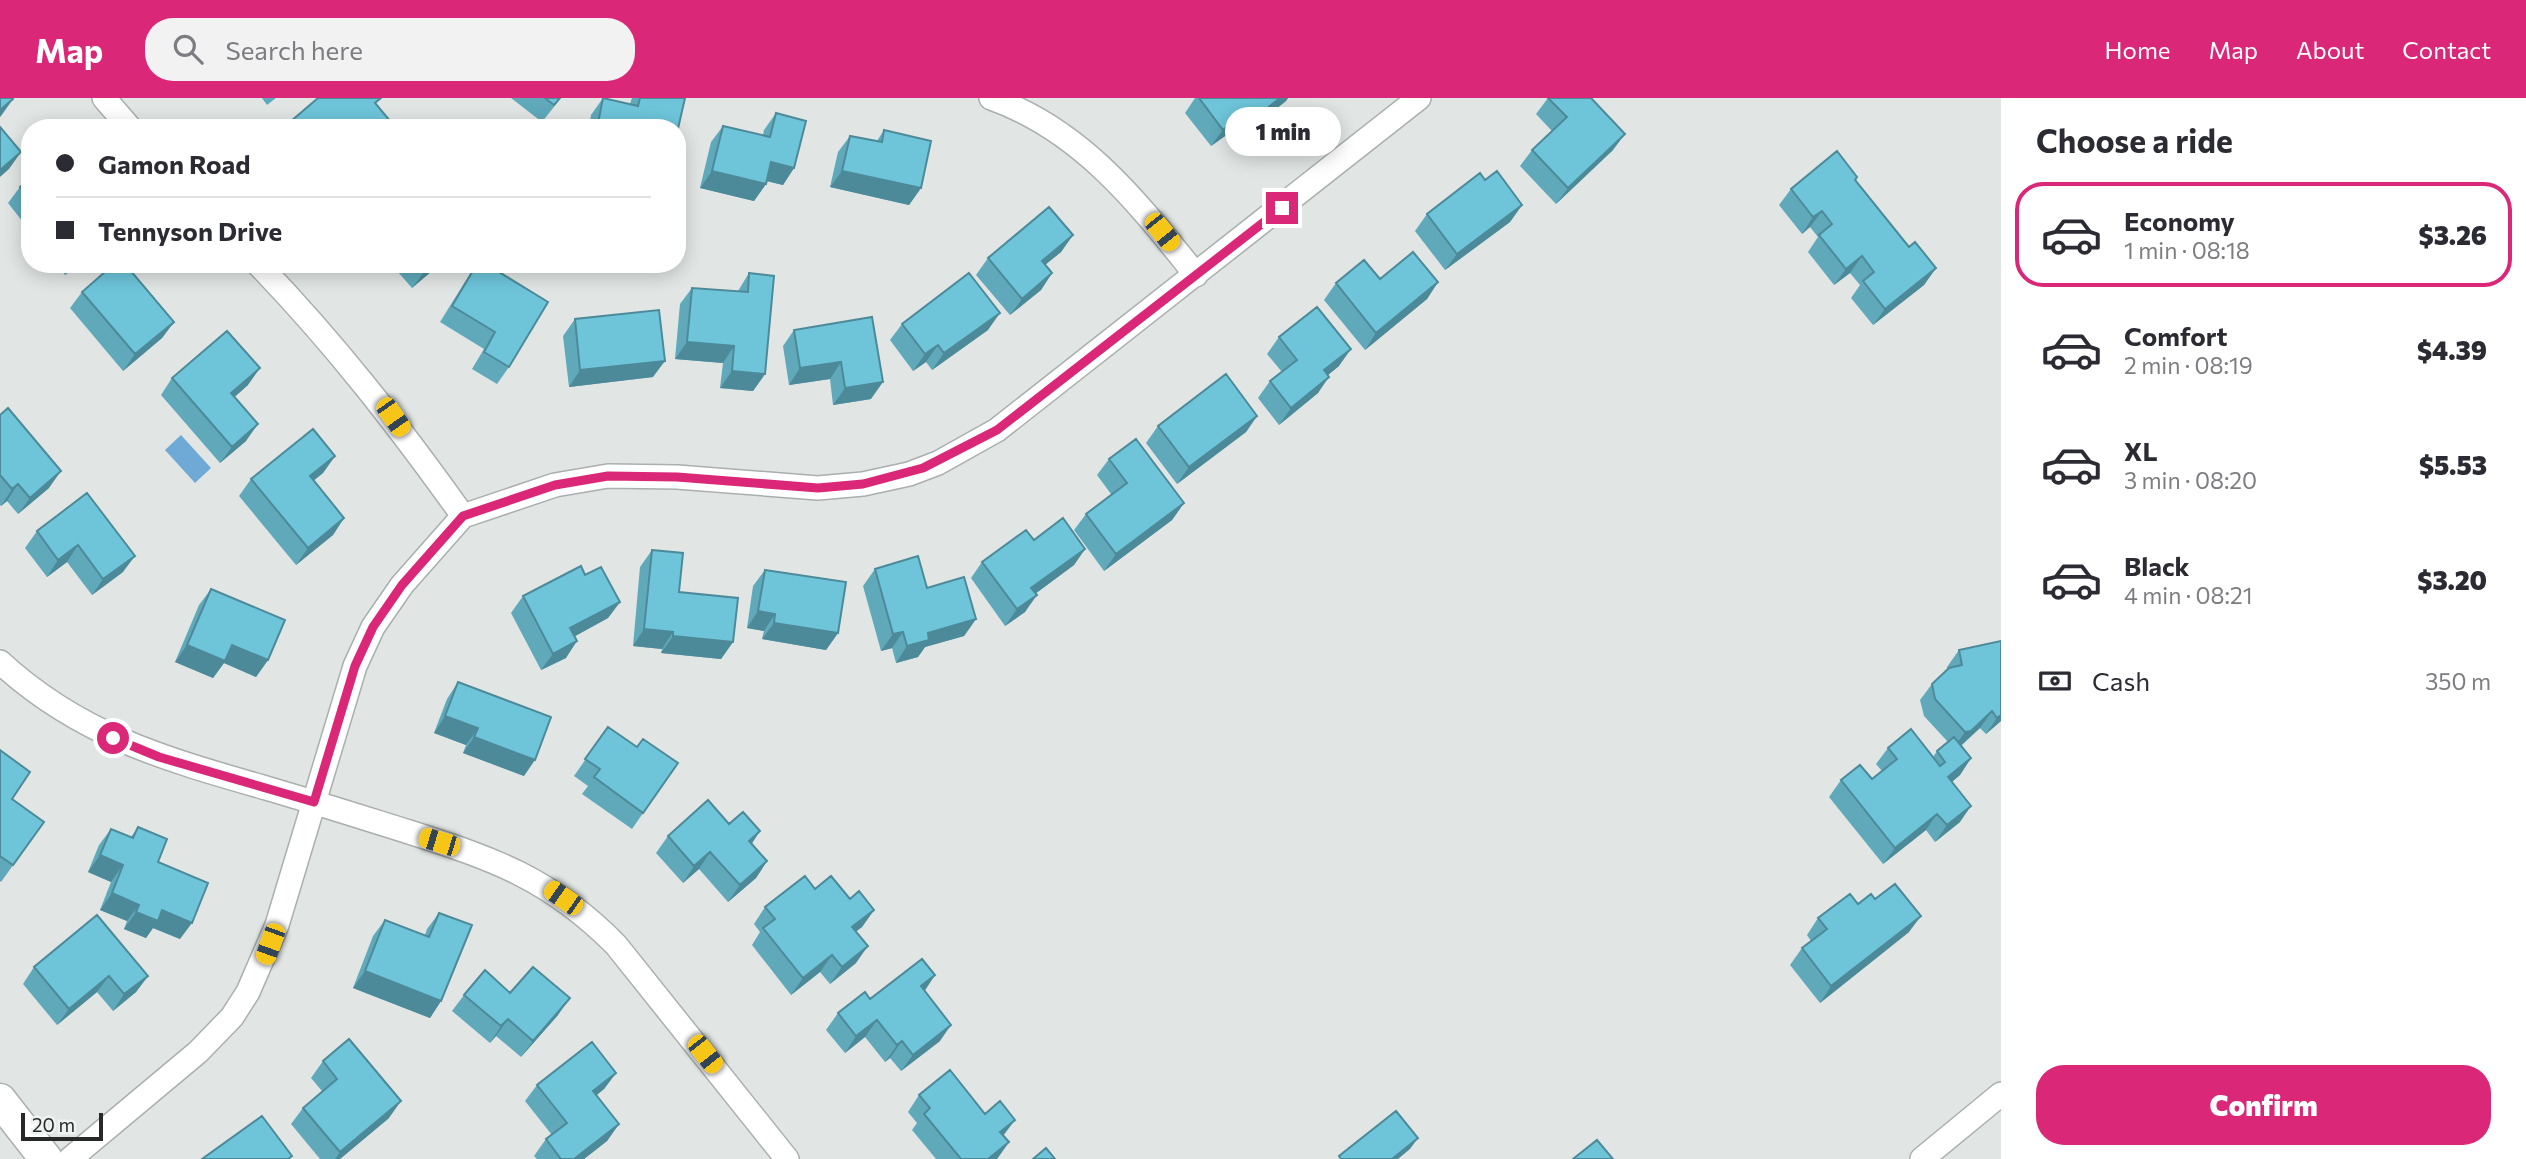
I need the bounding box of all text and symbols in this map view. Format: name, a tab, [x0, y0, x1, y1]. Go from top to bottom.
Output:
search box	[145, 18, 635, 81]
text: Map	[35, 29, 103, 70]
icon: search	[169, 30, 207, 68]
text: Search here	[225, 34, 363, 65]
text: Home	[2105, 35, 2171, 64]
text: Map	[2209, 35, 2258, 64]
text: About	[2296, 35, 2364, 64]
text: Contact	[2402, 35, 2491, 64]
callout: 1 min	[1224, 106, 1340, 155]
text: 1 min	[1255, 117, 1311, 145]
text: Choose a ride	[2036, 120, 2233, 160]
text: Gamon Road	[98, 148, 250, 179]
route end	[1266, 192, 1298, 224]
icon: car	[2040, 203, 2103, 266]
text: Economy	[2124, 205, 2235, 236]
car	[1141, 209, 1184, 255]
text: Tennyson Drive	[98, 215, 282, 246]
text: $3.26	[2419, 219, 2487, 250]
text: 1 min · 08:18	[2124, 236, 2250, 264]
icon: car	[2040, 318, 2103, 381]
text: Comfort	[2124, 320, 2227, 351]
text: $4.39	[2417, 334, 2487, 365]
text: 2 min · 08:19	[2124, 351, 2253, 379]
car	[373, 394, 414, 440]
icon: car	[2040, 433, 2103, 496]
text: XL	[2124, 435, 2158, 466]
text: $5.53	[2419, 449, 2487, 480]
text: 3 min · 08:20	[2124, 466, 2257, 494]
icon: car	[2040, 548, 2103, 611]
text: Black	[2124, 550, 2190, 581]
text: $3.20	[2417, 564, 2487, 595]
text: 4 min · 08:21	[2124, 581, 2253, 609]
icon: cash	[2036, 662, 2074, 700]
text: Cash	[2092, 665, 2150, 696]
text: 350 m	[2425, 667, 2491, 695]
route start	[97, 722, 129, 754]
car	[416, 826, 463, 858]
car	[540, 877, 587, 919]
car	[253, 921, 288, 967]
car	[684, 1031, 727, 1077]
button: Confirm	[2036, 1065, 2491, 1145]
scale bar	[21, 1110, 103, 1142]
text: 20 m	[32, 1113, 75, 1136]

